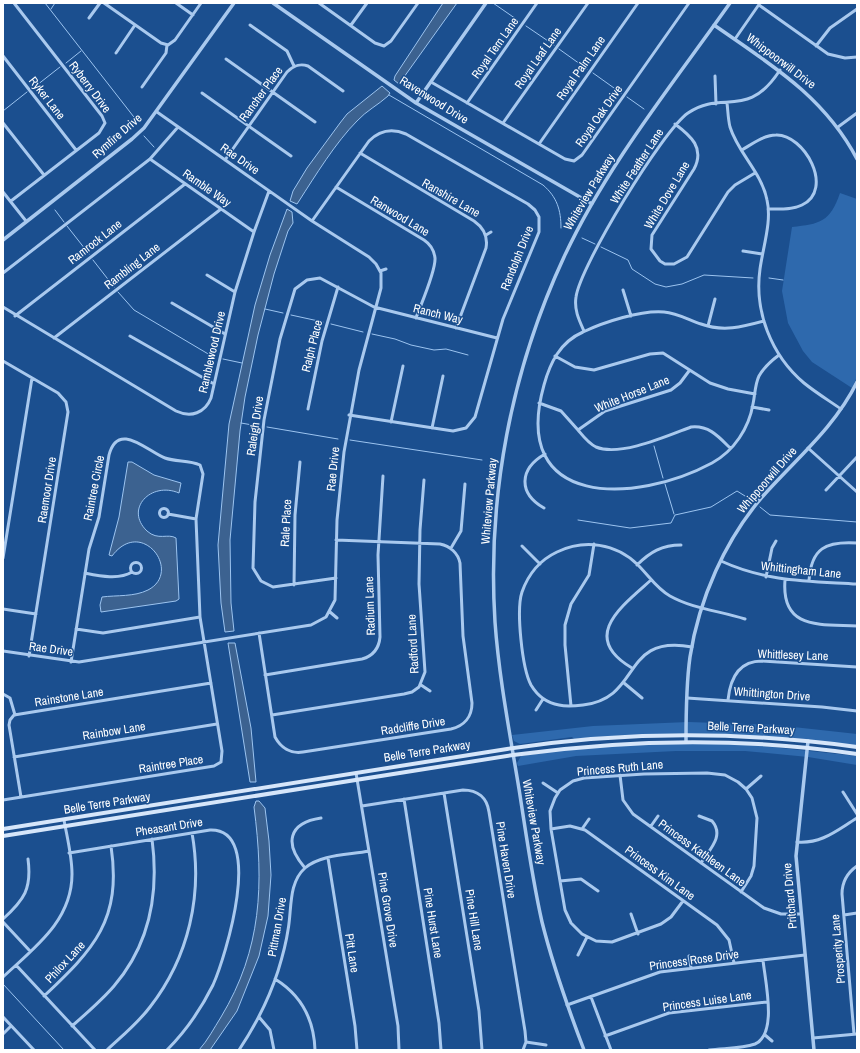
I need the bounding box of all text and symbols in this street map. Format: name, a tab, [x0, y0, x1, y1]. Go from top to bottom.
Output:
street label: Royal Tern Lane	[468, 14, 522, 82]
street label: Royal Leaf Lane	[511, 24, 565, 92]
street label: Whippoorwill Drive	[743, 30, 819, 92]
street label: Royal Palm Lane	[553, 33, 609, 103]
street label: Ryberry Drive	[65, 58, 115, 116]
street label: Rancher Place	[236, 63, 286, 125]
street label: Ravenwood Drive	[397, 72, 471, 128]
street label: Ryker Lane	[25, 73, 69, 123]
street label: Royal Oak Drive	[572, 82, 626, 150]
street label: Rymfire Drive	[89, 110, 145, 162]
street label: White Feather Lane	[607, 125, 667, 207]
street label: Rae Drive	[217, 140, 263, 178]
street label: Whiteview Parkway	[560, 151, 618, 233]
street label: White Dove Lane	[641, 158, 693, 232]
street label: Ramble Way	[179, 165, 235, 211]
street label: Ranshire Lane	[419, 175, 483, 221]
street label: Ranwood Lane	[368, 192, 432, 240]
street label: Ramrock Lane	[65, 216, 125, 268]
street label: Randolph Drive	[497, 223, 537, 293]
street label: Rambling Lane	[101, 239, 163, 293]
street label: Ranch Way	[412, 300, 465, 328]
street label: Ramblewood Drive	[195, 309, 229, 395]
street label: Ralph Place	[298, 318, 326, 374]
street label: White Horse Lane	[592, 372, 672, 416]
street label: Raleigh Drive	[243, 395, 267, 457]
street label: Whippoorwill Drive	[734, 443, 800, 517]
street label: Rae Drive	[323, 446, 343, 492]
street label: Raintree Circle	[80, 454, 108, 522]
street label: Raemoor Drive	[34, 456, 60, 524]
street label: Whiteview Parkway	[477, 457, 501, 545]
street label: Rale Place	[277, 499, 295, 547]
street label: Whittingham Lane	[760, 558, 842, 582]
street label: Radium Lane	[361, 576, 379, 636]
street label: Radford Lane	[403, 614, 423, 674]
street label: Rae Drive	[28, 638, 74, 660]
street label: Whittlesey Lane	[757, 646, 829, 664]
street label: Whittington Drive	[733, 683, 811, 705]
street label: Rainstone Lane	[33, 684, 105, 710]
street label: Radcliffe Drive	[380, 713, 446, 739]
street label: Rainbow Lane	[81, 718, 147, 744]
street label: Belle Terre Parkway	[707, 718, 795, 738]
street label: Belle Terre Parkway	[383, 736, 471, 766]
street label: Raintree Place	[138, 751, 204, 777]
street label: Princess Ruth Lane	[576, 756, 664, 780]
street label: Whiteview Parkway	[519, 778, 549, 866]
street label: Belle Terre Parkway	[63, 788, 151, 818]
street label: Pheasant Drive	[134, 814, 204, 840]
street label: Princess Kathleen Lane	[655, 816, 749, 890]
street label: Pine Haven Drive	[492, 820, 520, 900]
street label: Princess Kim Lane	[622, 842, 698, 904]
street label: Pritchard Drive	[779, 862, 801, 930]
street label: Pine Grove Drive	[374, 871, 402, 949]
street label: Pine Hurst Lane	[420, 887, 446, 959]
street label: Pine Hill Lane	[461, 888, 487, 952]
street label: Pittman Drive	[264, 896, 290, 958]
street label: Prosperity Lane	[827, 914, 849, 984]
street label: Pitt Lane	[341, 932, 363, 974]
street label: Philox Lane	[41, 938, 89, 986]
street label: Princess Rose Drive	[648, 946, 740, 974]
street label: Princess Luise Lane	[661, 987, 753, 1015]

